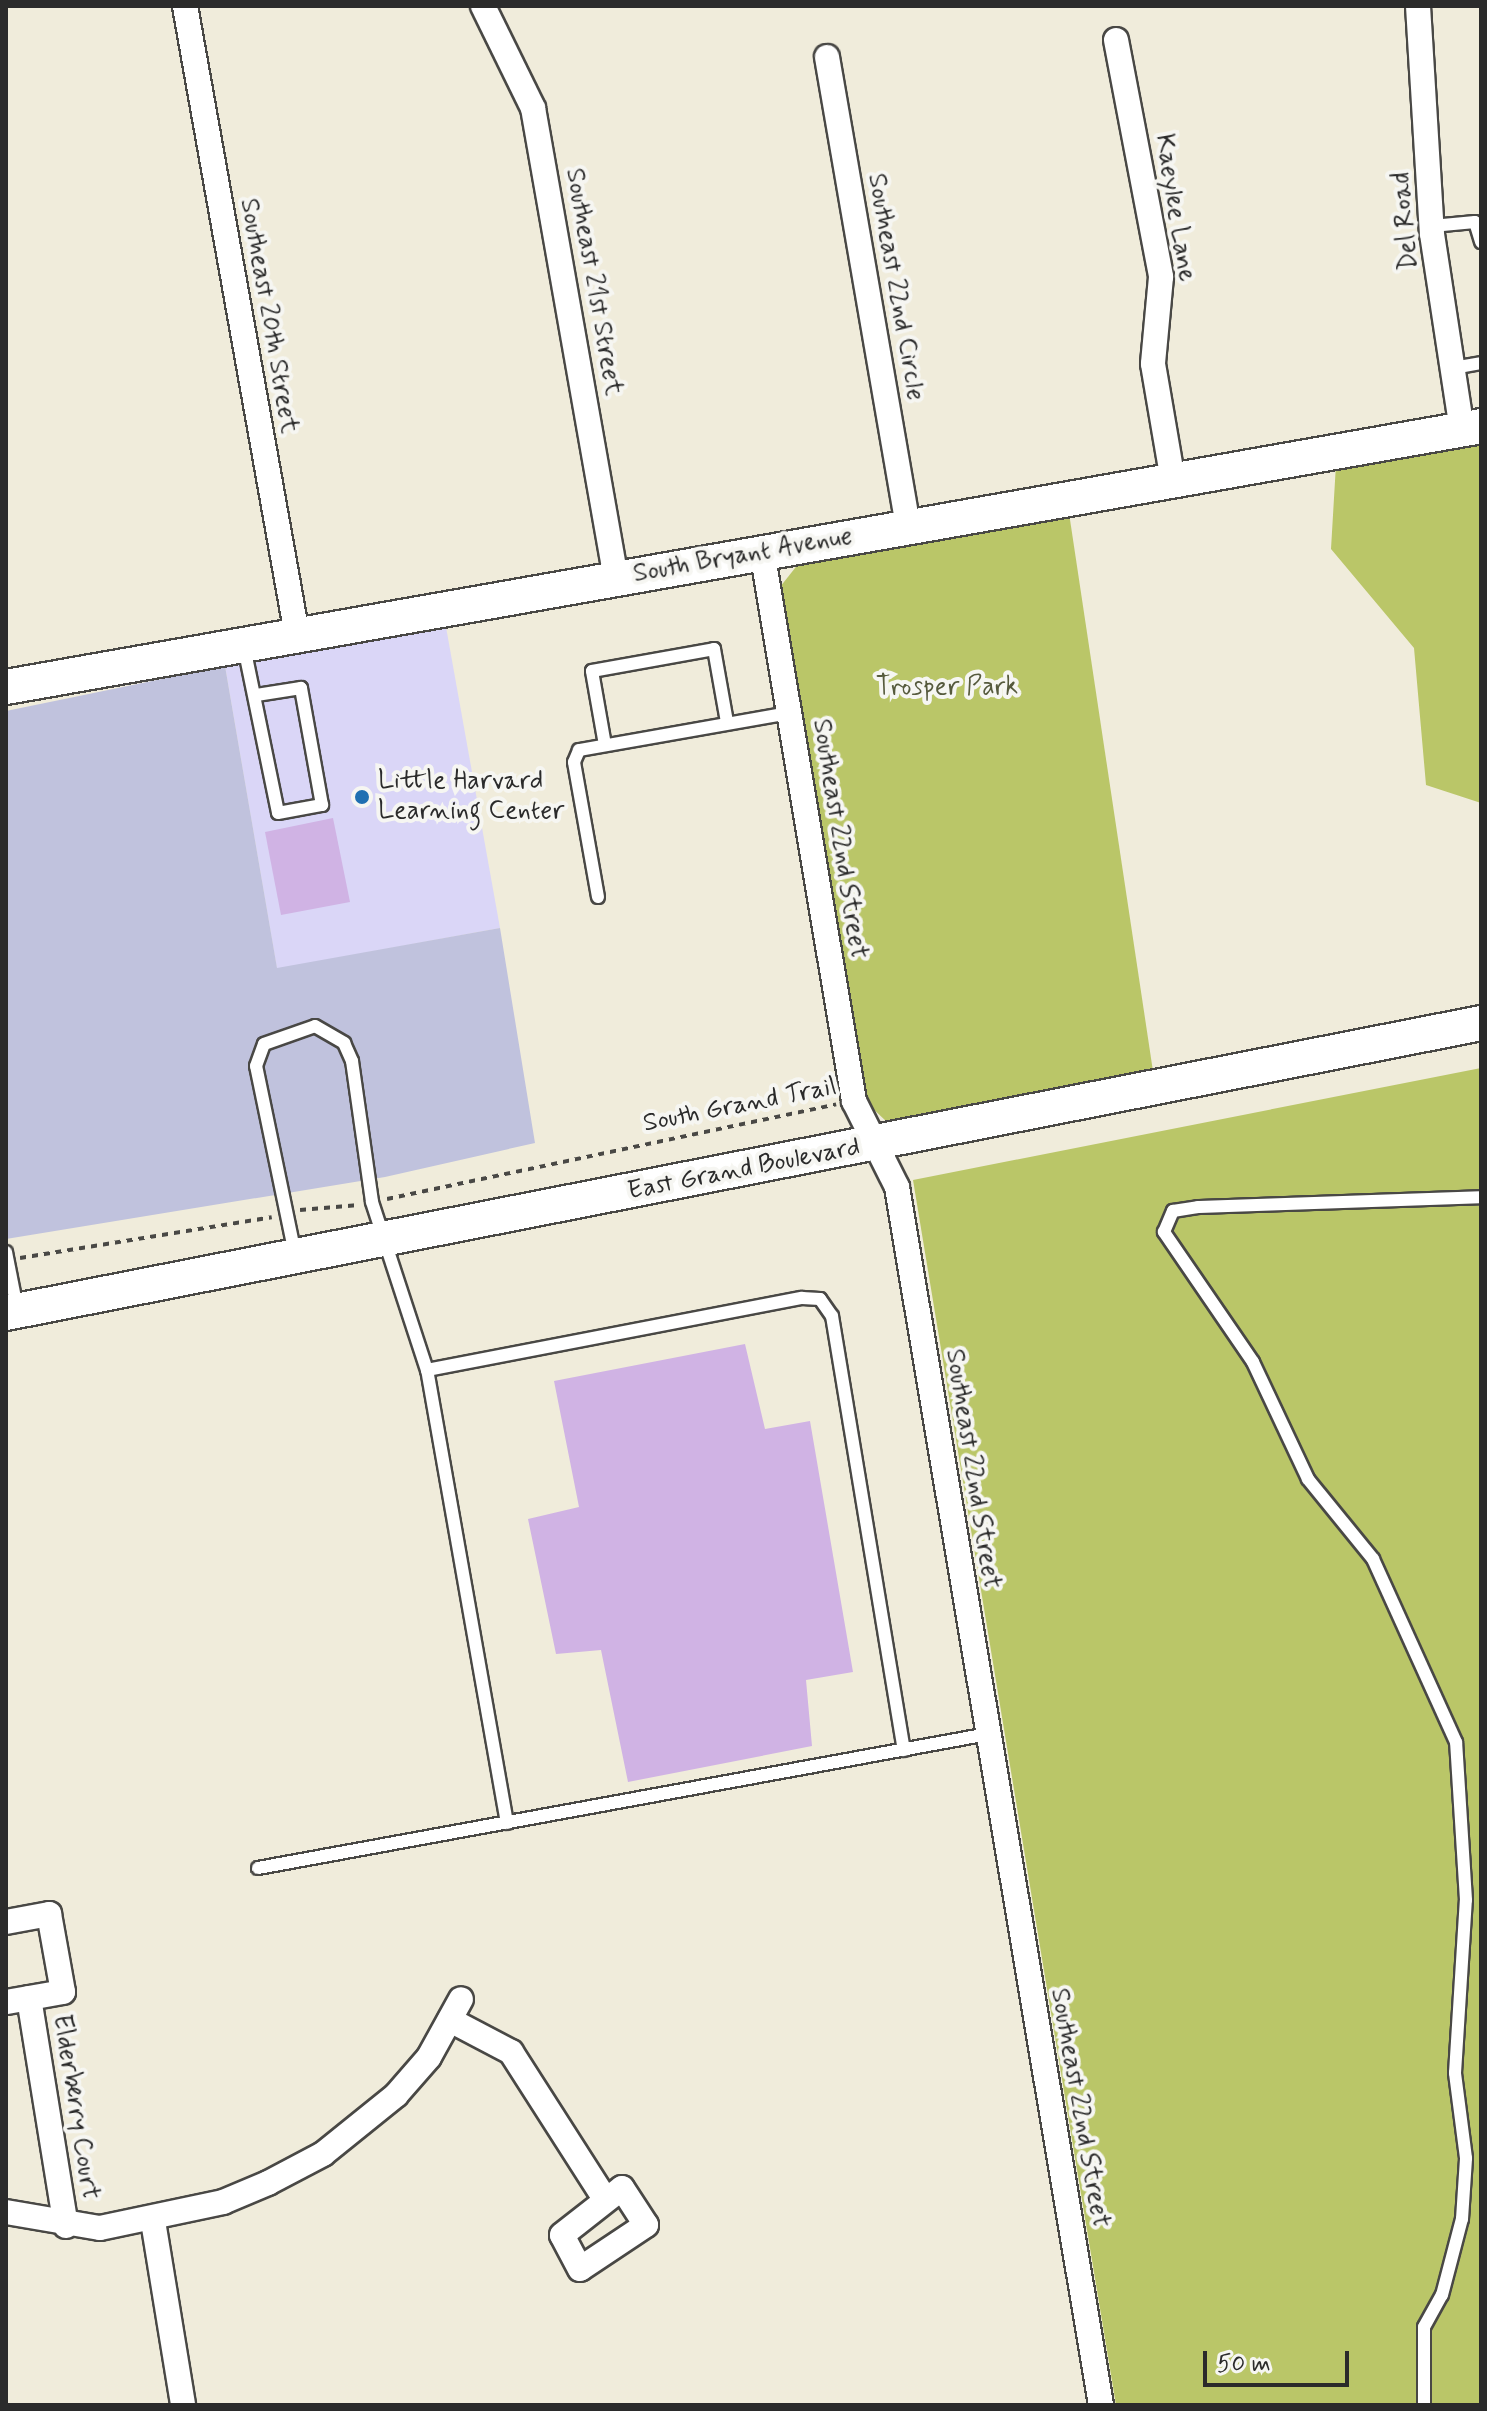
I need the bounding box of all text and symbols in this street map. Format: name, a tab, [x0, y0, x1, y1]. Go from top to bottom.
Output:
street label: Kaeylee Lane	[1147, 132, 1201, 284]
street label: Southeast 21st Street	[558, 166, 628, 398]
street label: Southeast 22nd Circle	[860, 171, 930, 403]
street label: Del Road	[1386, 172, 1426, 270]
street label: Southeast 20th Street	[232, 196, 304, 436]
street label: South Bryant Avenue	[628, 521, 858, 591]
park label: Trosper Park	[876, 672, 1018, 704]
street label: Southeast 22nd Street	[805, 718, 873, 960]
place label: Little Harvard Learning Center	[378, 766, 569, 828]
marker: Little Harvard Learning Center	[353, 788, 371, 806]
street label: South Grand Trail	[643, 1072, 837, 1140]
street label: East Grand Boulevard	[625, 1132, 863, 1208]
street label: Southeast 22nd Street	[938, 1348, 1006, 1590]
street label: Southeast 22nd Street	[1043, 1987, 1115, 2229]
street label: Elderberry Court	[45, 2012, 105, 2202]
scale bar	[1207, 2335, 1353, 2385]
text: 50 m	[1217, 2349, 1271, 2380]

